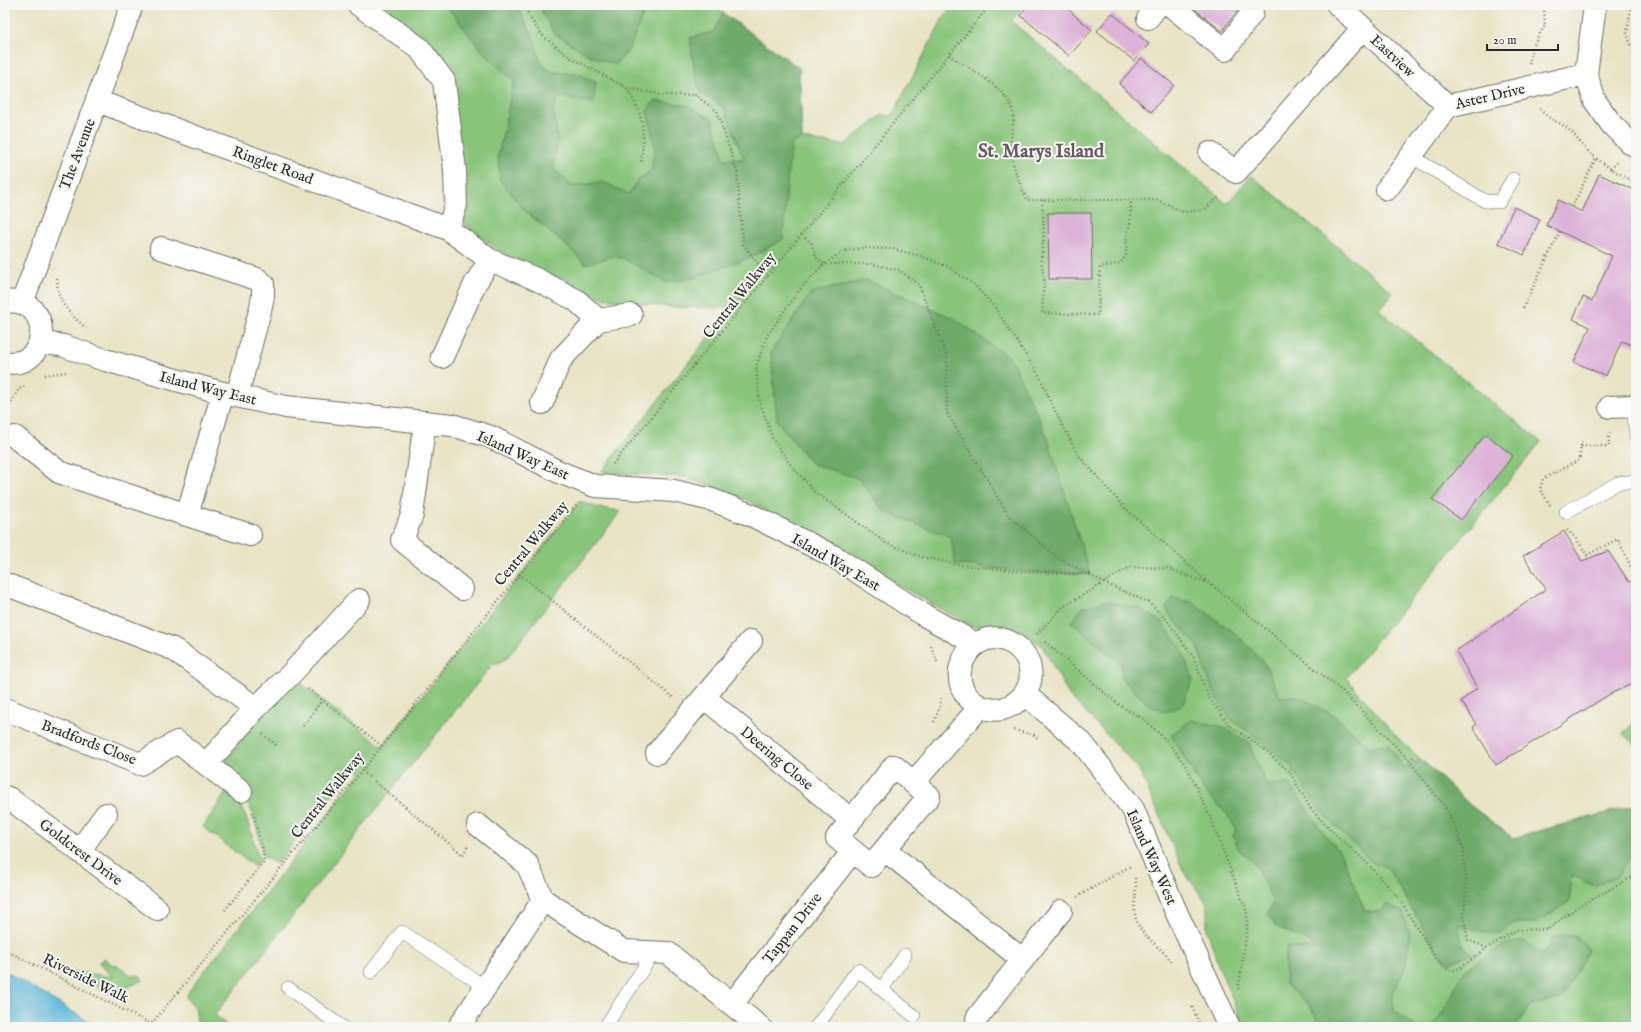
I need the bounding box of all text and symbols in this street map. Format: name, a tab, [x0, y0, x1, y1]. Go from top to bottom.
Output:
scale bar	[1487, 26, 1558, 52]
street label: Eastview	[1366, 31, 1420, 83]
text: 20 m	[1493, 33, 1516, 48]
street label: Aster Drive	[1452, 79, 1527, 114]
street label: The Avenue	[55, 116, 100, 193]
district label: St. Marys Island	[978, 140, 1105, 164]
street label: Ringlet Road	[230, 142, 317, 189]
street label: Central Walkway	[699, 248, 780, 342]
street label: Island Way East	[157, 367, 258, 410]
street label: Island Way East	[474, 427, 572, 484]
street label: Central Walkway	[490, 496, 573, 590]
street label: Island Way East	[788, 529, 883, 595]
street label: Bradfords Close	[39, 716, 139, 769]
street label: Deering Close	[736, 722, 817, 795]
street label: Central Walkway	[287, 748, 368, 842]
street label: Island Way West	[1122, 806, 1181, 908]
street label: Goldcrest Drive	[35, 815, 126, 890]
street label: Tappan Drive	[759, 889, 826, 968]
street label: Riverside Walk	[40, 949, 133, 1008]

